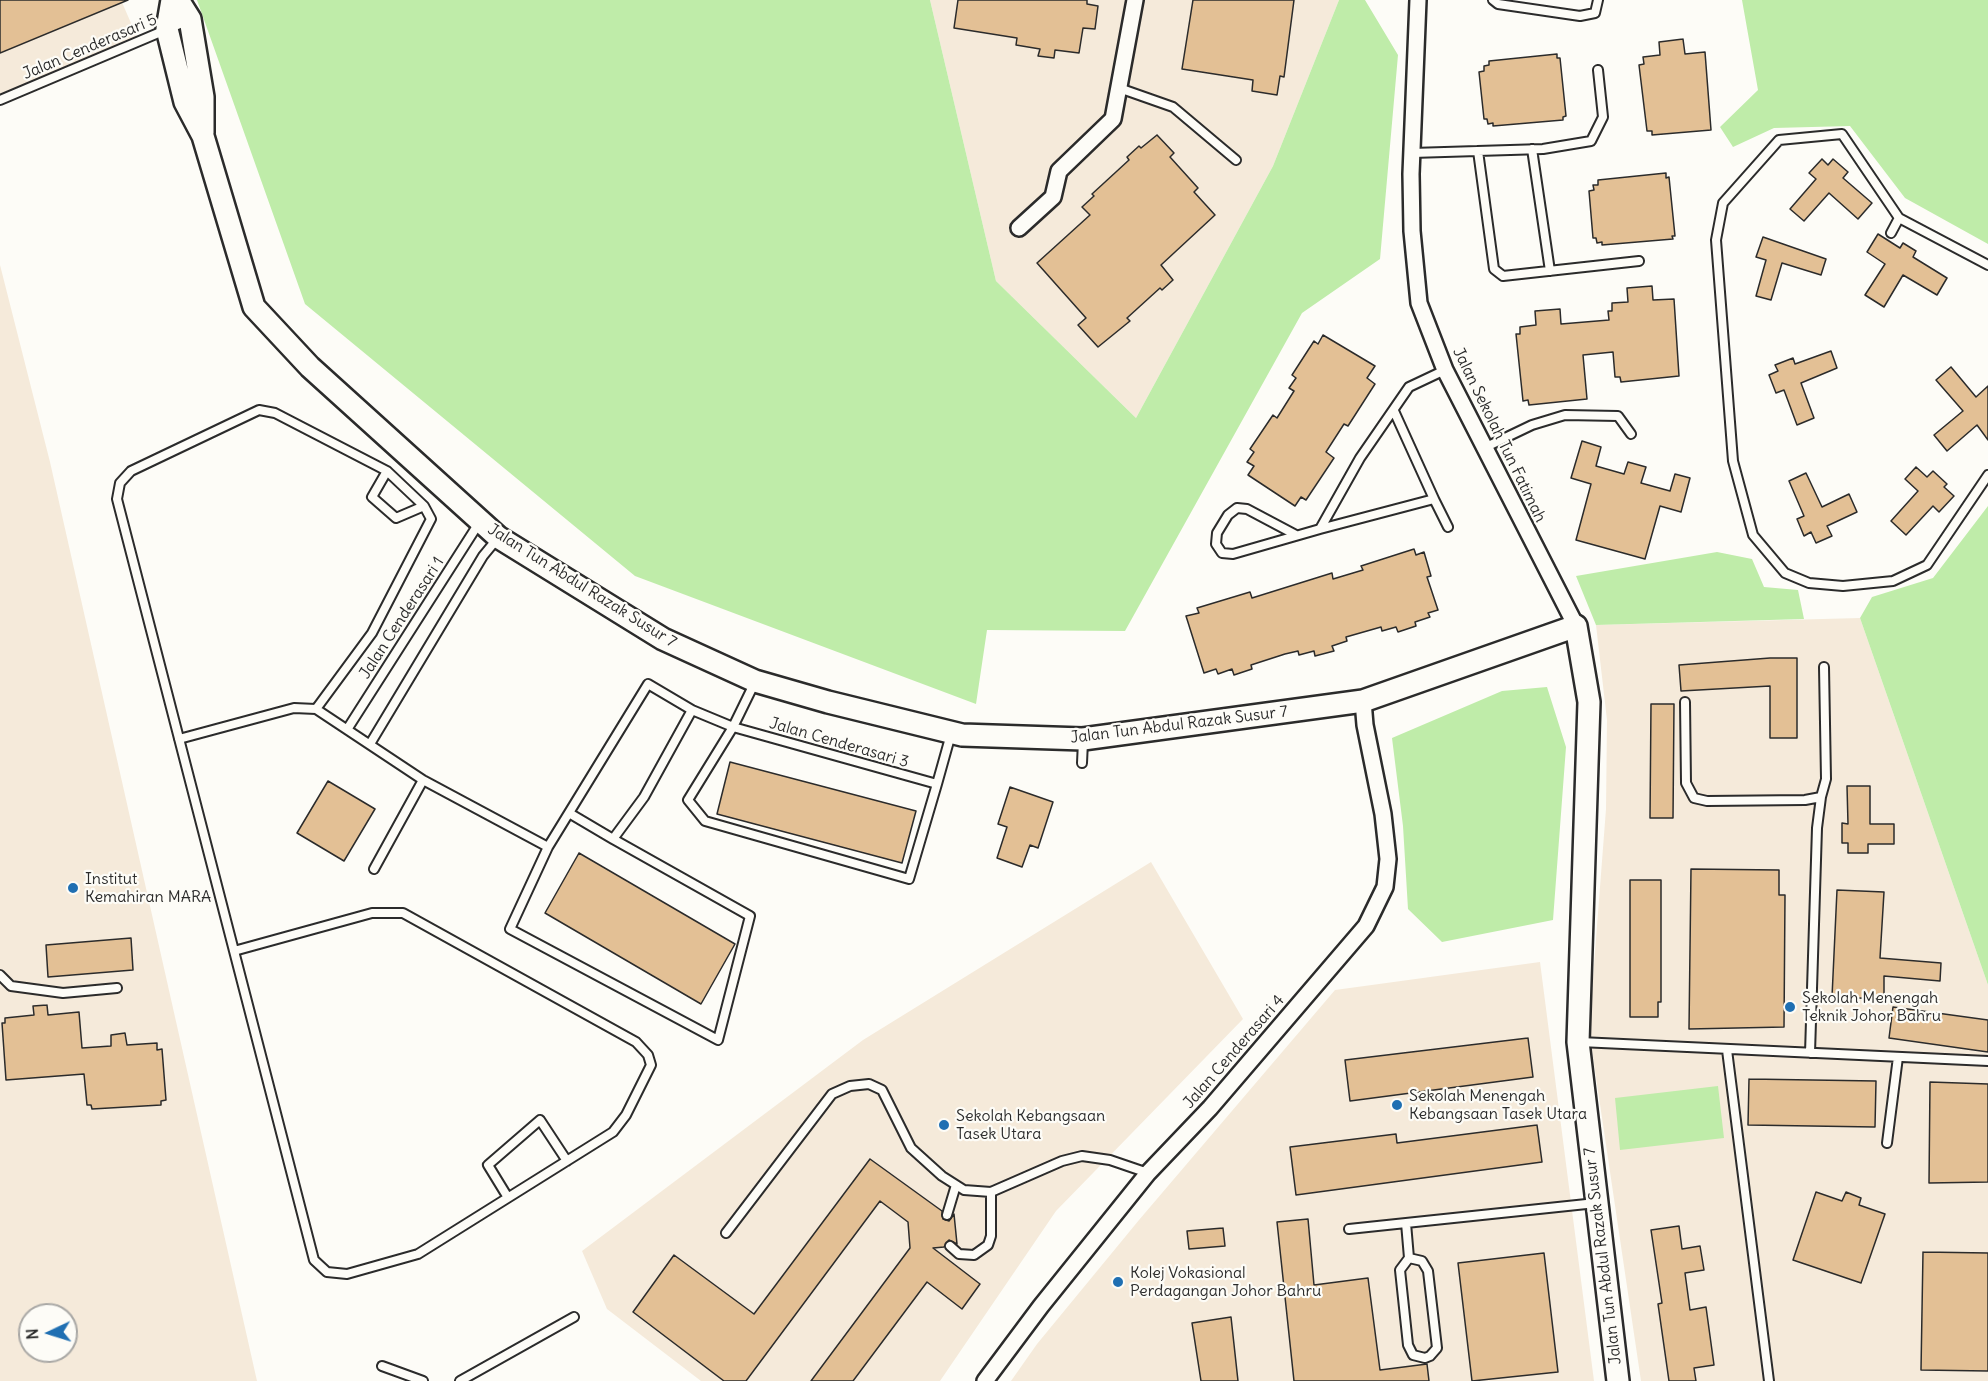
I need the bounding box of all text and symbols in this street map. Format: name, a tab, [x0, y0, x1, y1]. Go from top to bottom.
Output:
street label: Jalan Cenderasari 5	[20, 10, 160, 84]
street label: Jalan Sekolah Tun Fatimah	[1448, 345, 1550, 525]
street label: Jalan Tun Abdul Razak Susur 7	[484, 520, 680, 652]
street label: Jalan Cenderasari 1	[356, 554, 448, 682]
street label: Jalan Tun Abdul Razak Susur 7	[1069, 702, 1289, 748]
street label: Jalan Cenderasari 3	[767, 714, 911, 772]
place label: Institut Kemahiran MARA	[85, 869, 211, 907]
marker: Institut Kemahiran MARA	[66, 881, 80, 895]
place label: Sekolah Menengah Teknik Johor Bahru	[1802, 988, 1941, 1026]
street label: Jalan Cenderasari 4	[1180, 991, 1288, 1113]
marker: Sekolah Menengah Teknik Johor Bahru	[1783, 1000, 1797, 1014]
place label: Sekolah Menengah Kebangsaan Tasek Utara	[1409, 1086, 1587, 1124]
marker: Sekolah Menengah Kebangsaan Tasek Utara	[1390, 1098, 1404, 1112]
place label: Sekolah Kebangsaan Tasek Utara	[956, 1106, 1105, 1144]
marker: Sekolah Kebangsaan Tasek Utara	[937, 1118, 951, 1132]
street label: Jalan Tun Abdul Razak Susur 7	[1580, 1146, 1626, 1366]
place label: Kolej Vokasional Perdagangan Johor Bahru	[1130, 1263, 1321, 1301]
marker: Kolej Vokasional Perdagangan Johor Bahru	[1111, 1275, 1125, 1289]
north arrow	[18, 1303, 78, 1363]
text: N	[22, 1328, 42, 1340]

